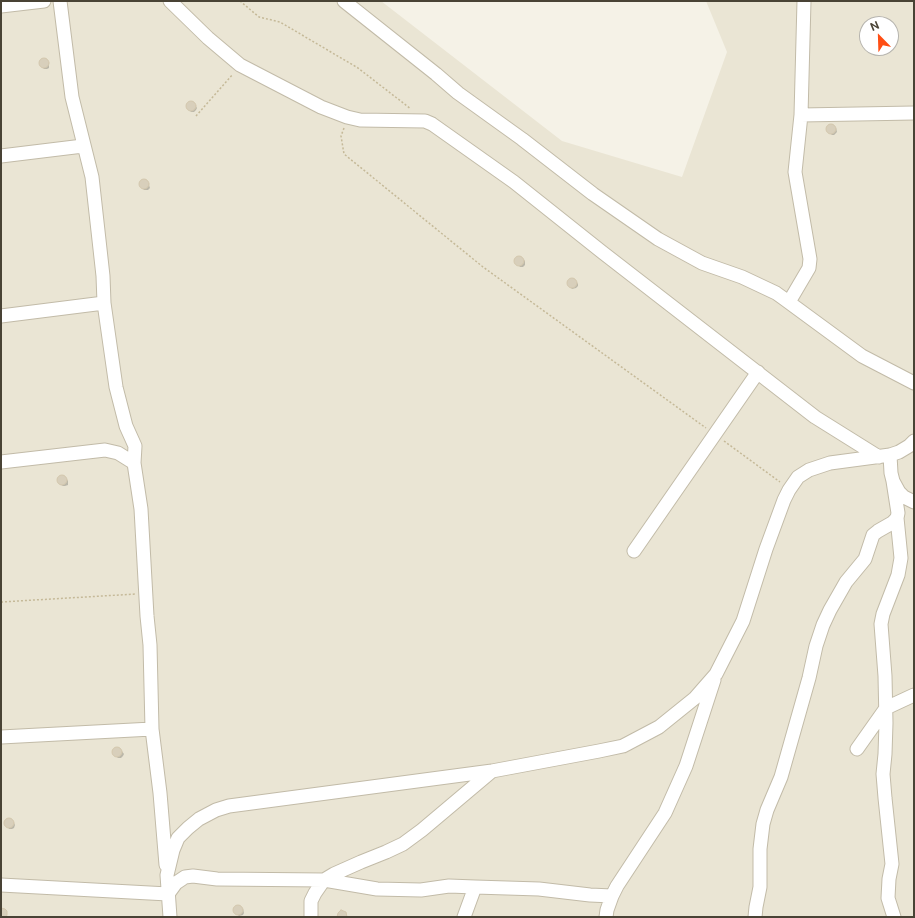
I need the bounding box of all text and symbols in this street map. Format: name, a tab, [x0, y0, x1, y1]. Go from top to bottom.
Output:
north arrow	[859, 16, 899, 56]
text: N	[868, 19, 881, 33]

